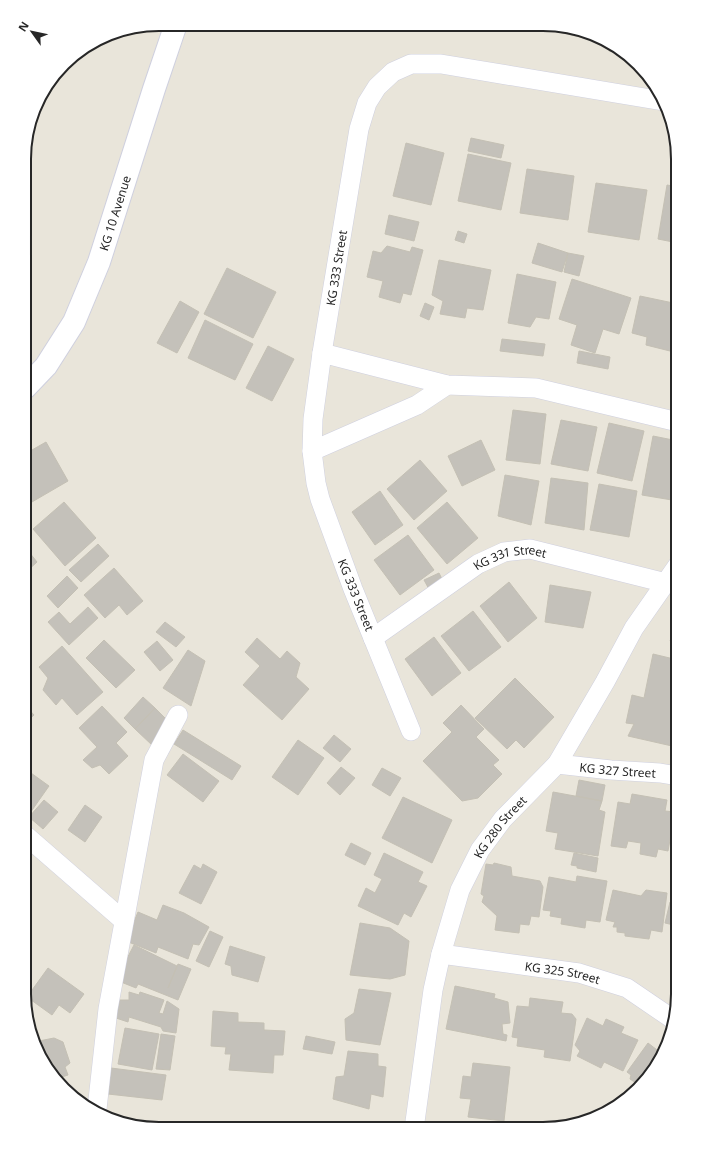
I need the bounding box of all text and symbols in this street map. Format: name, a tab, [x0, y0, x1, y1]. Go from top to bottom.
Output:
north arrow	[12, 12, 52, 52]
text: N	[14, 18, 32, 34]
street label: KG 10 Avenue	[95, 173, 135, 253]
street label: KG 333 Street	[321, 228, 351, 307]
street label: KG 331 Street	[469, 541, 549, 574]
street label: KG 333 Street	[334, 556, 378, 634]
street label: KG 327 Street	[579, 758, 657, 781]
street label: KG 280 Street	[469, 791, 531, 861]
street label: KG 325 Street	[524, 957, 603, 988]

